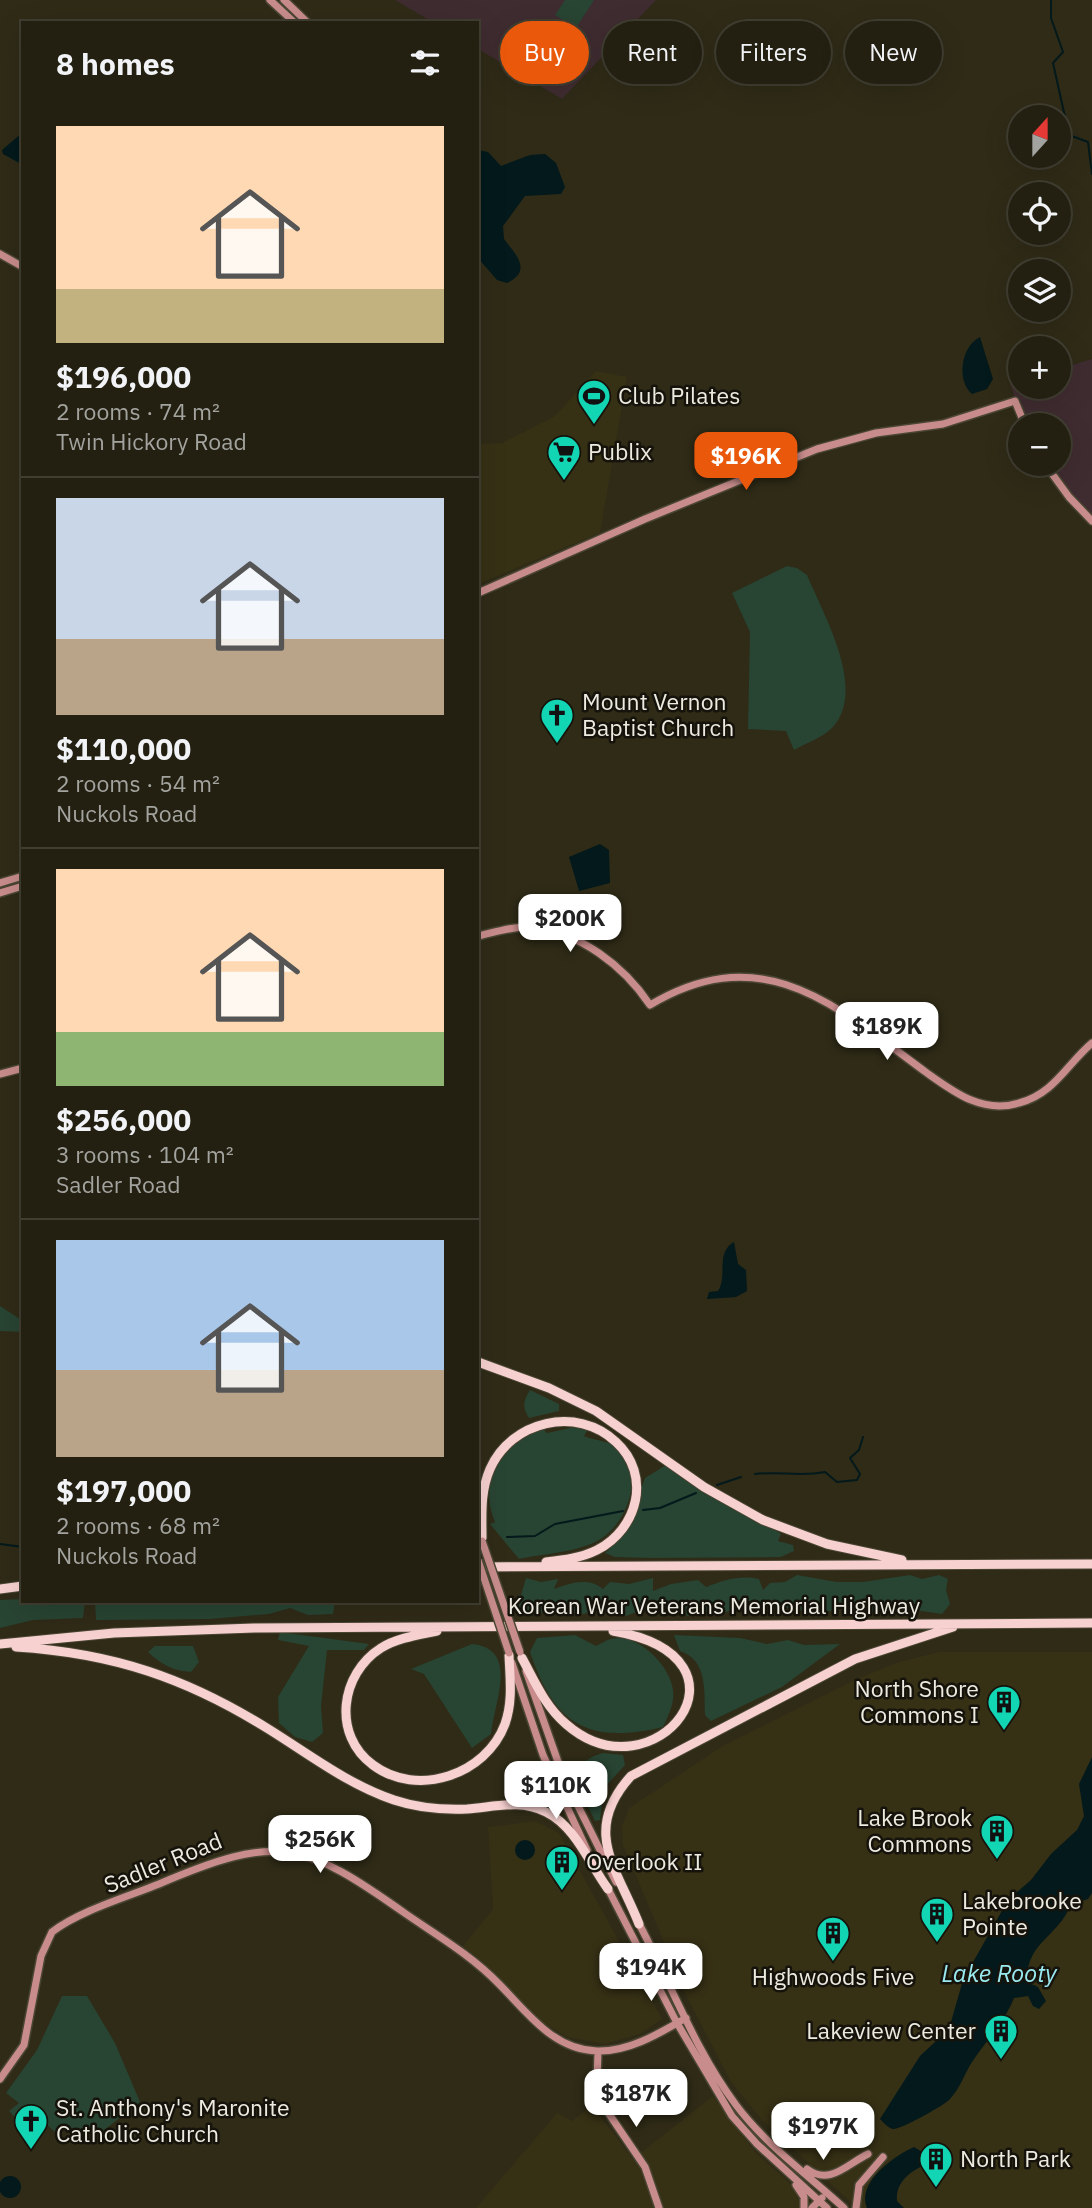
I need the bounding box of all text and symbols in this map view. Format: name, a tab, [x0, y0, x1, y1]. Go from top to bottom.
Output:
chip: Buy	[500, 21, 589, 84]
chip: Rent	[603, 21, 702, 84]
chip: Filters	[716, 21, 831, 84]
chip: New	[845, 21, 942, 84]
text: 8 homes	[56, 44, 175, 83]
icon: filters	[406, 44, 444, 82]
north arrow	[1008, 105, 1071, 168]
map controls	[1008, 105, 1071, 476]
icon: home	[187, 171, 313, 297]
button: locate	[1008, 182, 1071, 245]
button: layers	[1008, 259, 1071, 322]
button: +	[1008, 336, 1071, 399]
text: $196,000	[56, 357, 191, 396]
sports icon: Club Pilates	[575, 377, 613, 426]
place label: Club Pilates	[618, 380, 740, 410]
text: 2 rooms · 74 m²	[56, 396, 220, 426]
button: −	[1008, 413, 1071, 476]
text: Twin Hickory Road	[56, 426, 247, 456]
supermarket icon: Publix	[545, 433, 583, 482]
pin: $196K	[697, 433, 795, 492]
place label: Publix	[588, 436, 652, 466]
text: $196K	[710, 440, 782, 470]
icon: home	[187, 543, 313, 669]
place label: Mount Vernon Baptist Church	[582, 686, 734, 742]
church icon: Mount Vernon Baptist Church	[538, 696, 576, 745]
text: $110,000	[56, 729, 191, 768]
text: 2 rooms · 54 m²	[56, 768, 220, 798]
text: Nuckols Road	[56, 798, 197, 828]
pin: $200K	[521, 894, 619, 954]
text: $200K	[534, 902, 606, 932]
icon: home	[187, 914, 313, 1040]
pin: $189K	[838, 1002, 936, 1062]
text: $189K	[851, 1010, 923, 1040]
text: $256,000	[56, 1100, 191, 1139]
text: 3 rooms · 104 m²	[56, 1139, 234, 1169]
text: Sadler Road	[56, 1169, 181, 1199]
icon: home	[187, 1285, 313, 1411]
text: $197,000	[56, 1471, 191, 1510]
text: 2 rooms · 68 m²	[56, 1510, 220, 1540]
text: Nuckols Road	[56, 1540, 197, 1570]
street label: Korean War Veterans Memorial Highway	[508, 1590, 921, 1620]
place label: North Shore Commons I	[855, 1673, 979, 1729]
building icon: North Shore Commons I	[985, 1683, 1023, 1732]
pin: $110K	[507, 1762, 605, 1821]
text: $110K	[520, 1769, 592, 1799]
place label: Lake Brook Commons	[857, 1802, 972, 1858]
building icon: Lake Brook Commons	[978, 1812, 1016, 1861]
pin: $256K	[271, 1815, 369, 1875]
text: $256K	[284, 1823, 356, 1853]
street label: Sadler Road	[99, 1825, 226, 1899]
building icon: Overlook II	[543, 1843, 581, 1892]
place label: Overlook II	[586, 1846, 702, 1876]
place label: Lakebrooke Pointe	[962, 1885, 1082, 1941]
building icon: Lakebrooke Pointe	[918, 1895, 956, 1944]
building icon: Highwoods Five	[814, 1914, 852, 1963]
pin: $194K	[602, 1944, 700, 2003]
text: $194K	[615, 1951, 687, 1981]
water label: Lake Rooty	[941, 1957, 1058, 1989]
place label: Highwoods Five	[752, 1961, 914, 1991]
building icon: Lakeview Center	[982, 2012, 1020, 2061]
place label: Lakeview Center	[806, 2015, 977, 2045]
pin: $187K	[587, 2070, 685, 2129]
text: $187K	[600, 2077, 672, 2107]
place label: St. Anthony's Maronite Catholic Church	[56, 2092, 290, 2148]
church icon: St. Anthony's Maronite Catholic Church	[12, 2102, 50, 2151]
pin: $197K	[774, 2102, 872, 2162]
text: $197K	[787, 2110, 859, 2140]
building icon: North Park	[917, 2140, 955, 2189]
place label: North Park	[960, 2143, 1071, 2173]

